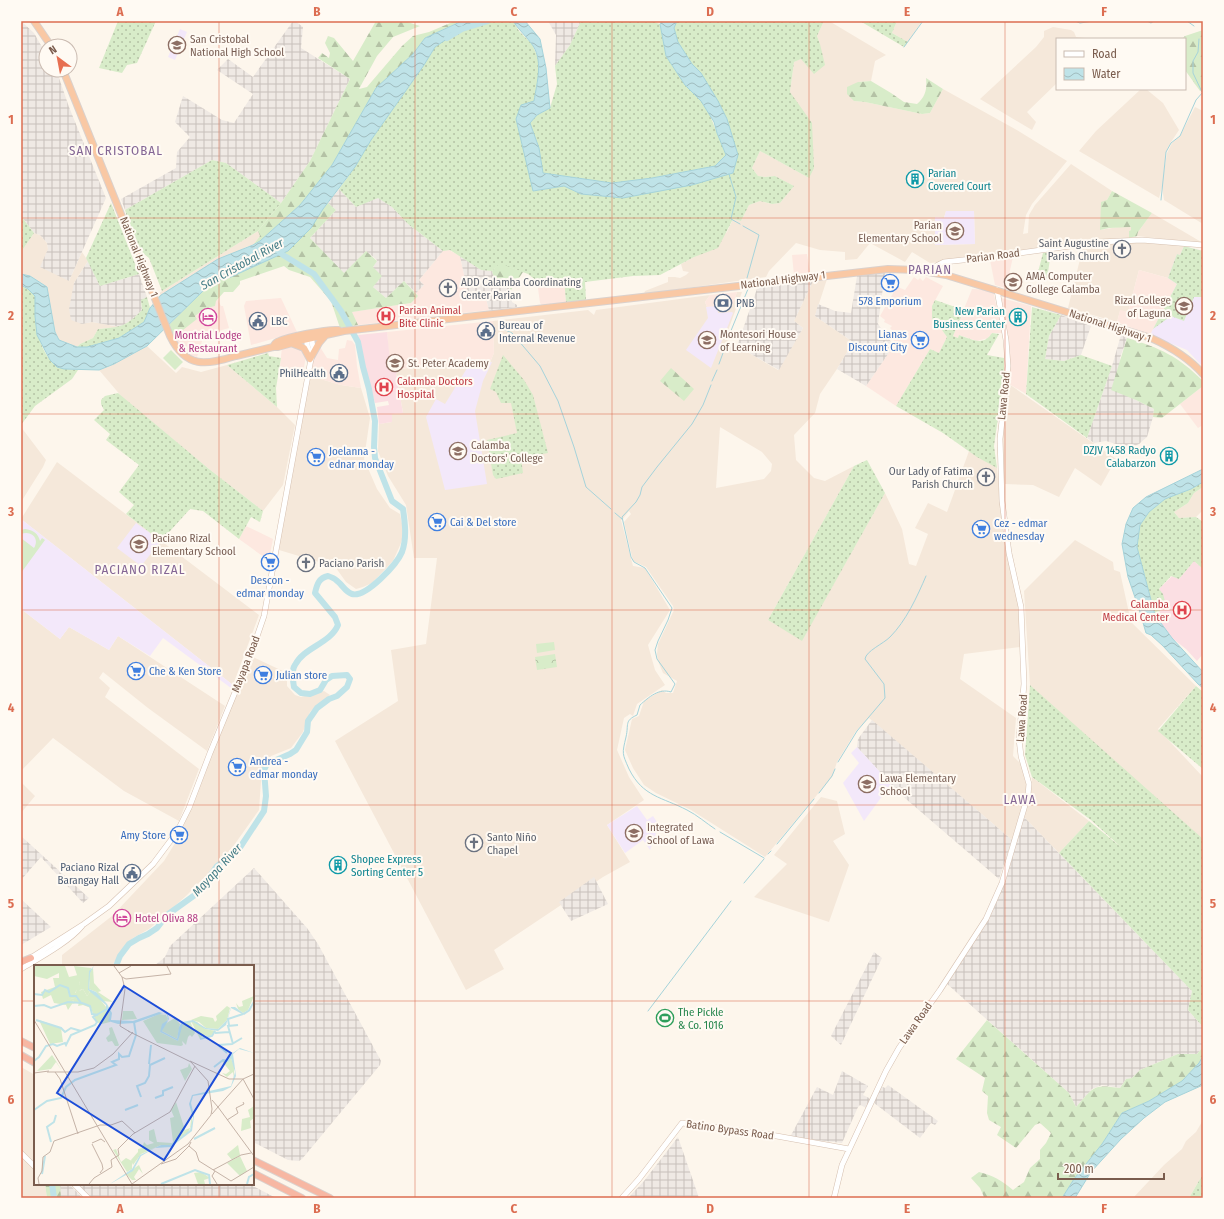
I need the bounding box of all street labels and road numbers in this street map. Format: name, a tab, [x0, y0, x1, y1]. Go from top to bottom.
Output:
street label: National Highway 1	[117, 215, 161, 299]
street label: Parian Road	[966, 246, 1020, 266]
street label: National Highway 1	[740, 268, 826, 292]
street label: National Highway 1	[1067, 307, 1153, 345]
street label: Lawa Road	[995, 371, 1013, 421]
street label: Mayapa Road	[229, 634, 263, 694]
street label: Lawa Road	[1014, 694, 1030, 742]
street label: Lawa Road	[897, 1000, 935, 1046]
street label: Batino Bypass Road	[685, 1117, 775, 1143]

